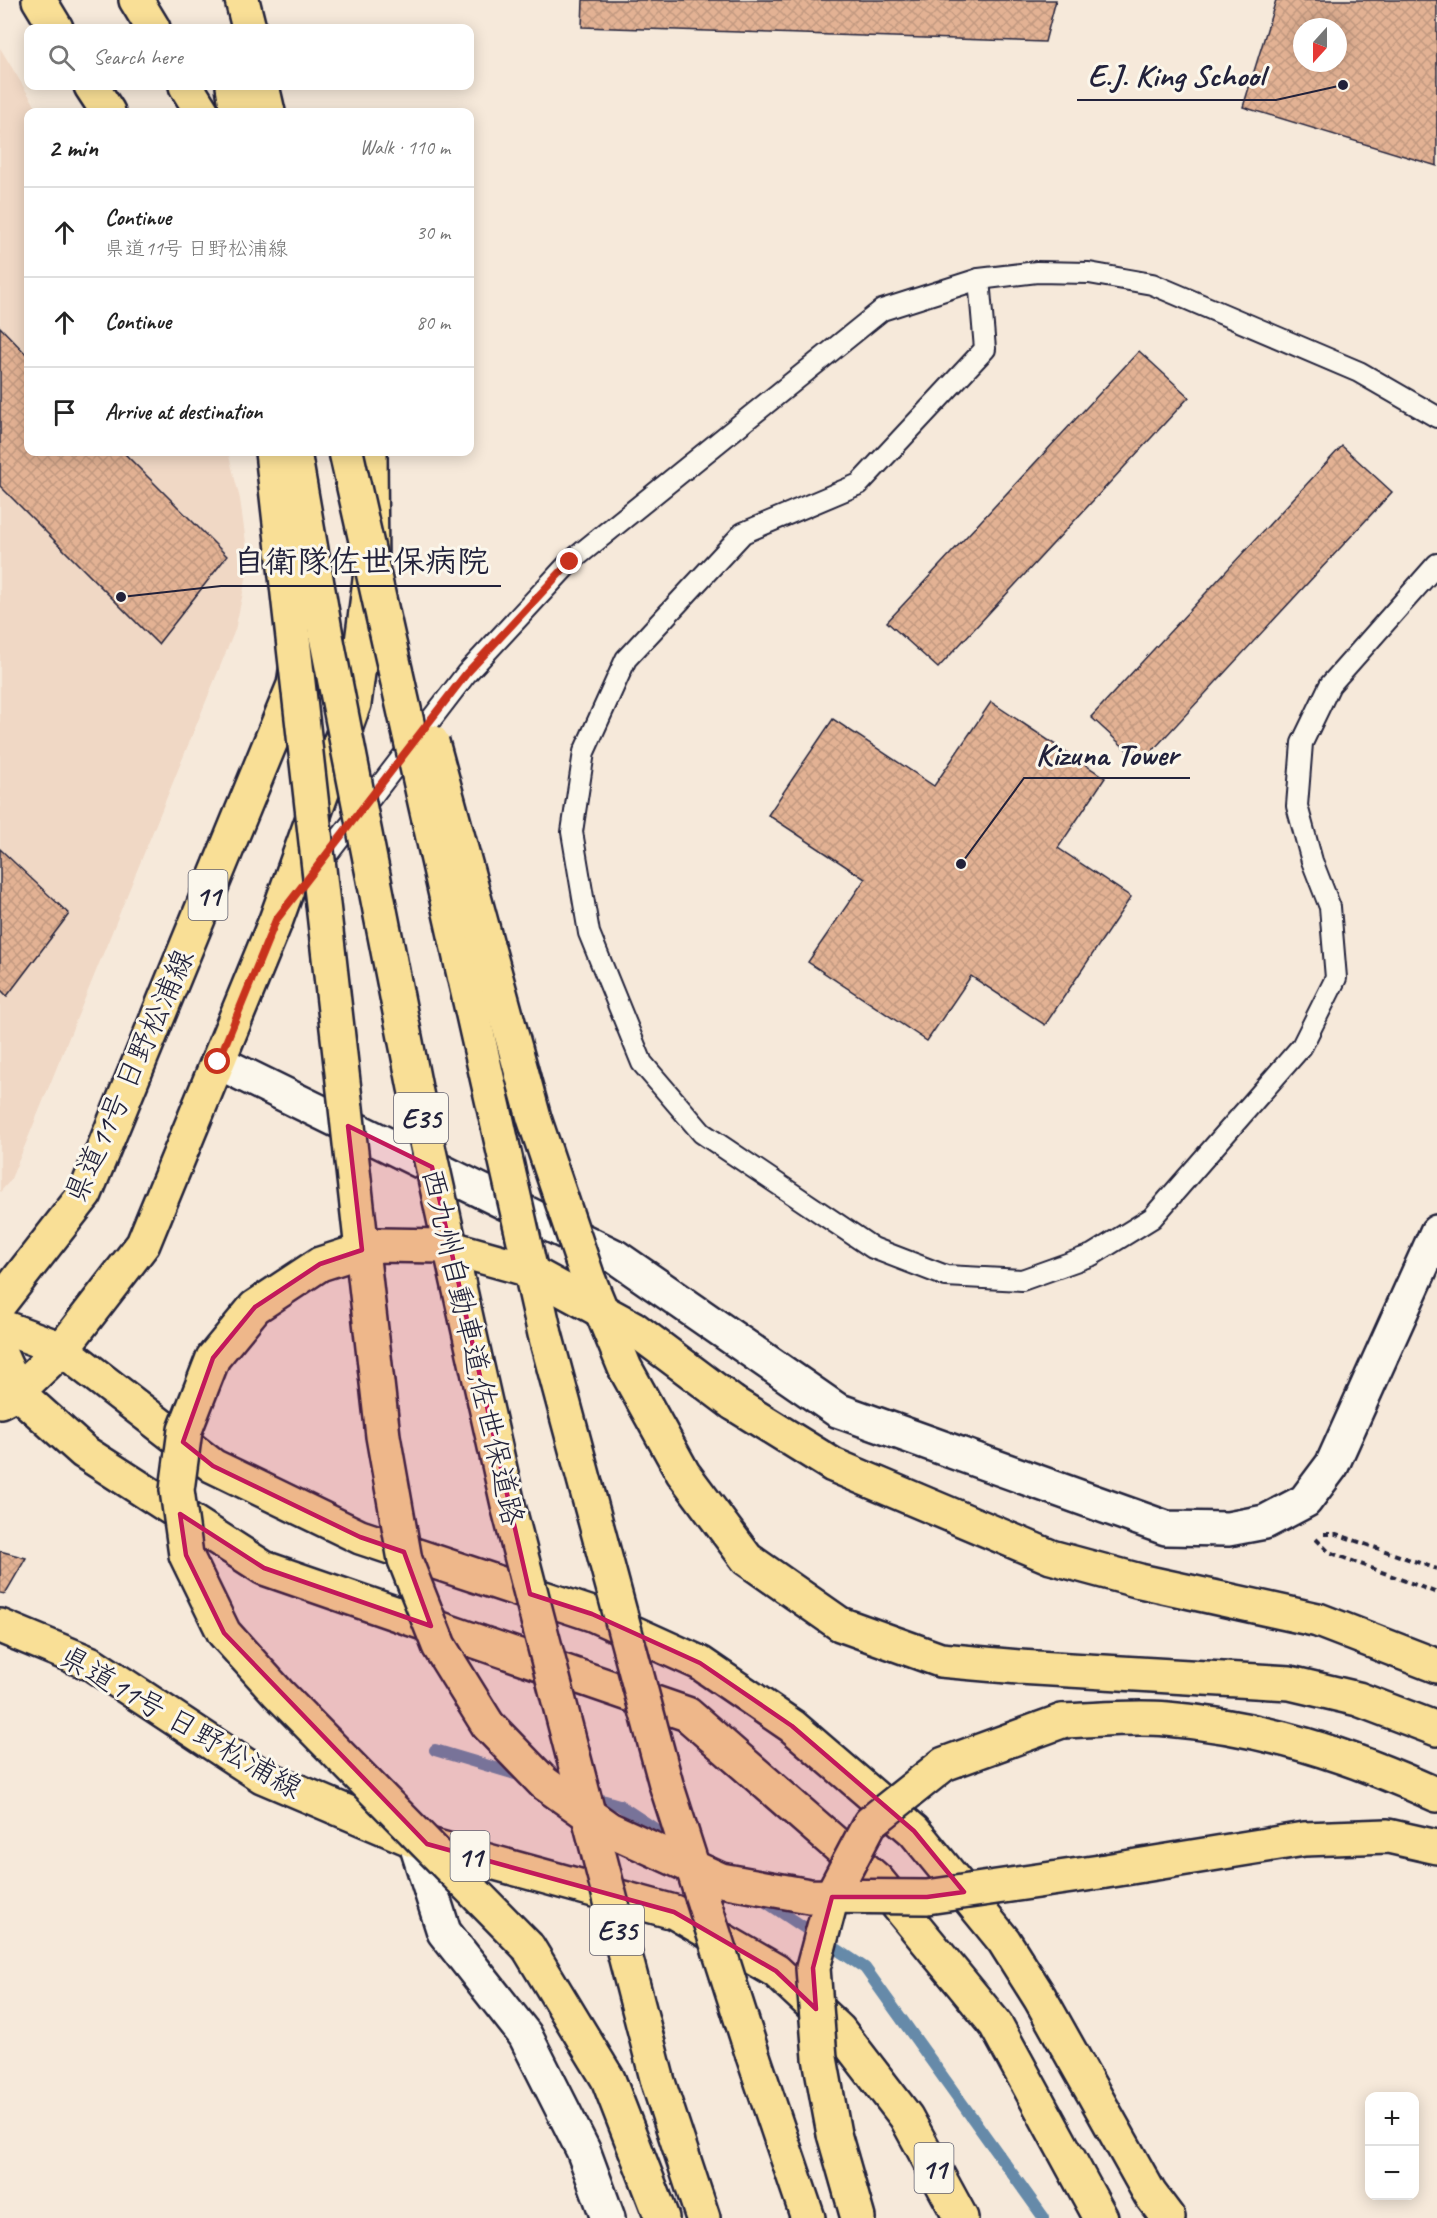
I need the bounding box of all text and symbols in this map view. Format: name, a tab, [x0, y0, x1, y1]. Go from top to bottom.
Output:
north arrow	[1293, 18, 1347, 72]
search box	[24, 24, 474, 90]
icon: search	[45, 41, 78, 74]
text: Search here	[93, 43, 183, 71]
callout: E.J. King School	[1077, 50, 1276, 100]
text: E.J. King School	[1088, 55, 1271, 96]
text: 2 min	[48, 131, 98, 164]
text: Walk · 110 m	[360, 135, 450, 160]
text: Continue	[105, 204, 171, 232]
icon: ahead	[48, 216, 81, 249]
text: 30 m	[416, 220, 450, 245]
text: 県道11号 日野松浦線	[105, 236, 288, 261]
icon: ahead	[48, 306, 81, 339]
text: Continue	[105, 308, 171, 336]
text: 80 m	[416, 310, 450, 335]
icon: arrive	[48, 396, 81, 429]
text: Arrive at destination	[105, 398, 262, 426]
callout: 自衛隊佐世保病院	[221, 536, 501, 586]
text: 自衛隊佐世保病院	[233, 541, 489, 582]
route end	[556, 548, 582, 574]
callout: Kizuna Tower	[1024, 728, 1190, 778]
text: Kizuna Tower	[1036, 734, 1182, 775]
road number: 11	[188, 870, 228, 920]
street label: 県道11号 日野松浦線	[56, 943, 202, 1209]
route start	[204, 1048, 230, 1074]
road number: E35	[394, 1093, 448, 1143]
street label: 西九州自動車道;佐世保道路	[413, 1164, 533, 1530]
street label: 県道11号 日野松浦線	[53, 1637, 309, 1807]
road number: 11	[450, 1831, 490, 1881]
road number: E35	[590, 1905, 644, 1955]
map controls	[1365, 2092, 1419, 2200]
button: +	[1365, 2092, 1419, 2146]
road number: 11	[914, 2143, 954, 2193]
button: −	[1365, 2146, 1419, 2200]

